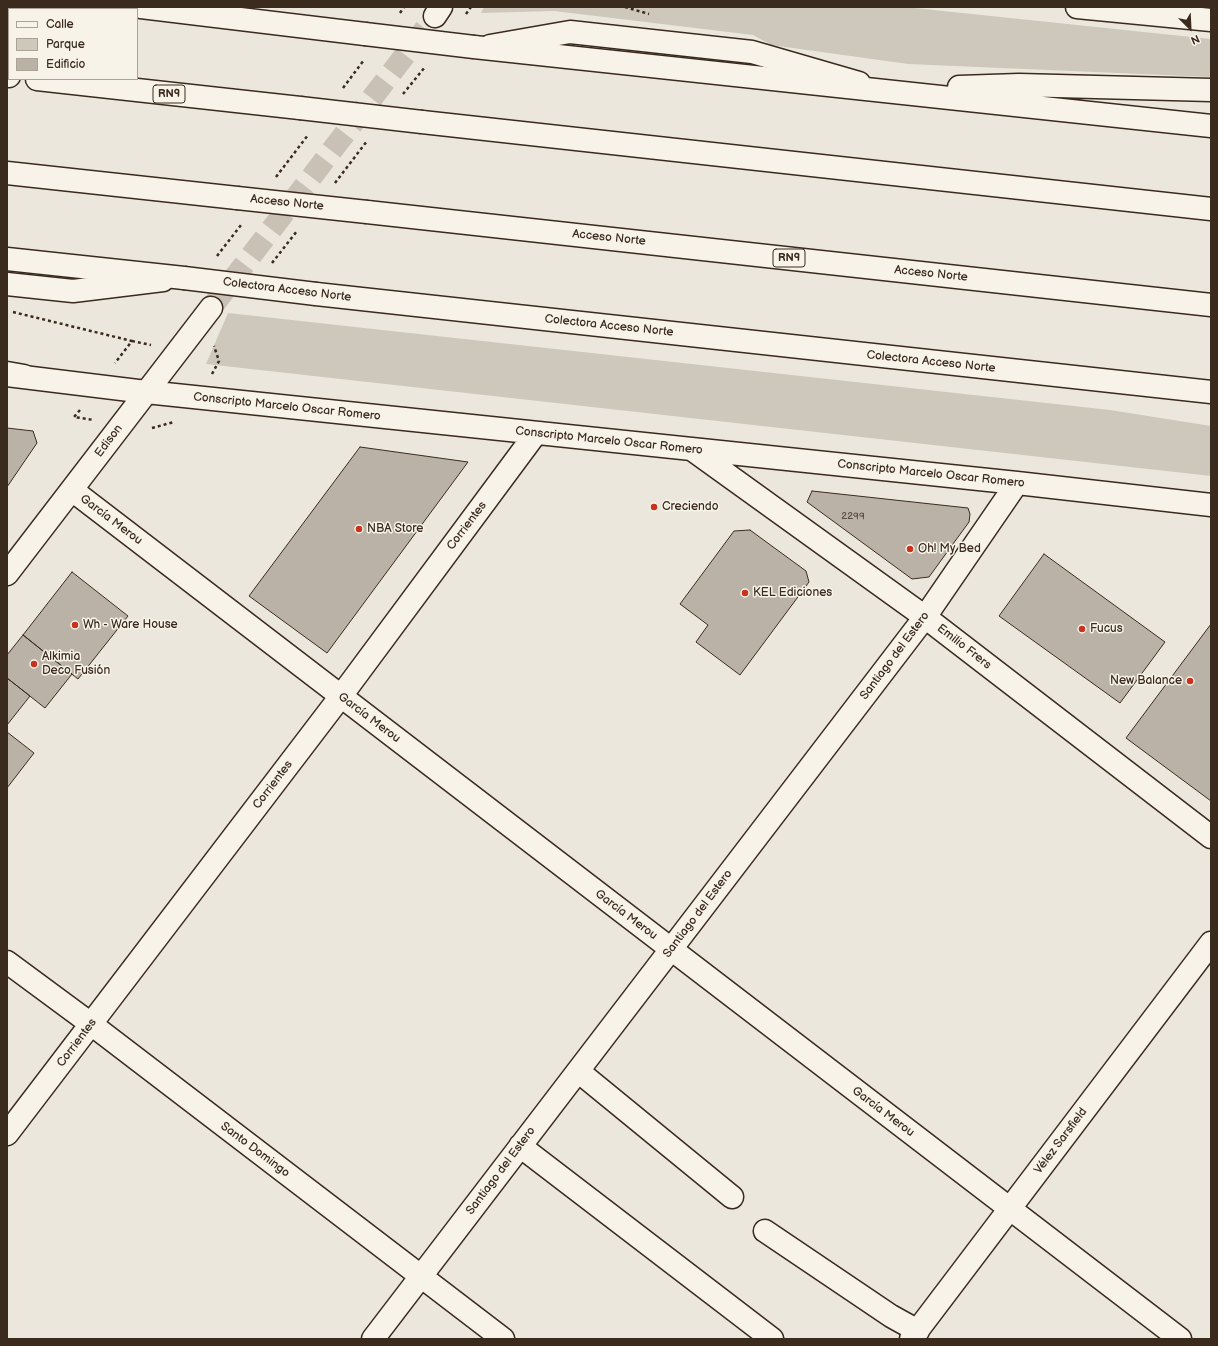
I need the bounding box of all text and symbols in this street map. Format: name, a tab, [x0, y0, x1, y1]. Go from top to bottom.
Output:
legend	[8, 8, 138, 80]
north arrow	[1170, 8, 1210, 48]
text: Calle	[46, 17, 74, 32]
text: N	[1189, 32, 1202, 47]
text: Parque	[46, 37, 85, 52]
text: Edificio	[46, 57, 85, 72]
road number: RN9	[153, 85, 185, 103]
street label: Acceso Norte	[250, 192, 324, 214]
street label: Acceso Norte	[572, 227, 646, 249]
road number: RN9	[773, 249, 805, 267]
street label: Acceso Norte	[894, 263, 968, 285]
street label: Colectora Acceso Norte	[222, 275, 352, 305]
street label: Colectora Acceso Norte	[544, 312, 674, 340]
street label: Colectora Acceso Norte	[866, 348, 996, 376]
street label: Conscripto Marcelo Oscar Romero	[193, 390, 381, 424]
street label: Edison	[92, 422, 126, 460]
street label: Conscripto Marcelo Oscar Romero	[515, 424, 703, 458]
street label: Conscripto Marcelo Oscar Romero	[837, 457, 1025, 491]
street label: García Merou	[77, 492, 145, 548]
street label: Corrientes	[444, 499, 490, 553]
place label: Creciendo	[662, 500, 719, 514]
marker: Creciendo	[649, 502, 659, 512]
house number: 2299	[841, 510, 865, 522]
place label: NBA Store	[367, 522, 423, 536]
marker: NBA Store	[354, 524, 364, 534]
place label: Oh! My Bed	[918, 542, 981, 556]
marker: Oh! My Bed	[905, 544, 915, 554]
place label: KEL Ediciones	[753, 586, 832, 600]
marker: KEL Ediciones	[740, 588, 750, 598]
street label: Santiago del Estero	[857, 609, 933, 703]
place label: Wh - Ware House	[83, 618, 178, 632]
marker: Wh - Ware House	[70, 620, 80, 630]
street label: Emilio Frers	[934, 621, 994, 673]
place label: Fucus	[1090, 622, 1123, 636]
marker: Fucus	[1077, 624, 1087, 634]
place label: Alkimia Deco Fusión	[42, 650, 110, 678]
marker: Alkimia Deco Fusión	[29, 659, 39, 669]
place label: New Balance	[1110, 674, 1182, 688]
marker: New Balance	[1185, 676, 1195, 686]
street label: García Merou	[335, 690, 403, 746]
street label: Corrientes	[250, 758, 296, 812]
street label: Santiago del Estero	[660, 867, 736, 961]
street label: García Merou	[592, 887, 660, 943]
street label: Corrientes	[54, 1016, 100, 1070]
street label: García Merou	[849, 1084, 917, 1140]
street label: Vélez Sarsfield	[1031, 1105, 1091, 1177]
street label: Santo Domingo	[218, 1119, 292, 1181]
street label: Santiago del Estero	[463, 1124, 539, 1218]

